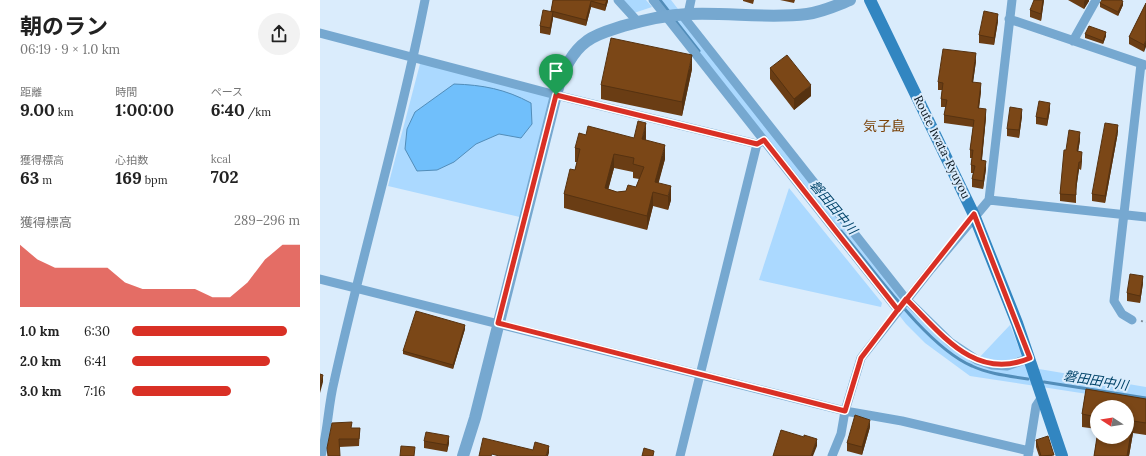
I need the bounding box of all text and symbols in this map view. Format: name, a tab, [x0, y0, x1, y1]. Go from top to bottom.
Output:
text: 朝のラン	[20, 12, 108, 40]
button: share	[258, 13, 300, 55]
text: 06:19 · 9 × 1.0 km	[20, 41, 120, 58]
pin	[539, 54, 573, 95]
icon: arrive	[545, 60, 567, 82]
text: 距離	[20, 85, 42, 99]
text: 時間	[115, 85, 137, 99]
text: ペース	[211, 85, 243, 99]
street label: Route Iwata-Ryuyou	[911, 93, 974, 201]
text: 9.00	[20, 99, 55, 121]
text: 1:00:00	[115, 99, 174, 121]
text: 6:40	[211, 99, 245, 121]
text: km	[55, 105, 74, 119]
text: /km	[245, 105, 271, 119]
district label: 気子島	[863, 117, 905, 135]
text: kcal	[211, 152, 231, 166]
text: 獲得標高	[20, 153, 64, 167]
text: 心拍数	[115, 153, 148, 167]
text: 702	[211, 166, 239, 188]
text: 63	[20, 167, 39, 189]
text: 169	[115, 167, 142, 189]
text: m	[39, 173, 52, 187]
text: bpm	[142, 173, 168, 187]
water label: 磐田田中川	[806, 177, 862, 239]
text: 289–296 m	[234, 212, 300, 229]
text: 獲得標高	[20, 214, 72, 231]
text: 1.0 km	[20, 323, 59, 340]
text: 6:30	[84, 323, 110, 340]
text: 2.0 km	[20, 353, 61, 370]
text: 6:41	[84, 353, 107, 370]
water label: 磐田田中川	[1062, 367, 1131, 394]
text: 3.0 km	[20, 383, 61, 400]
text: 7:16	[84, 383, 106, 400]
north arrow	[1090, 400, 1134, 444]
map controls	[1090, 400, 1134, 444]

